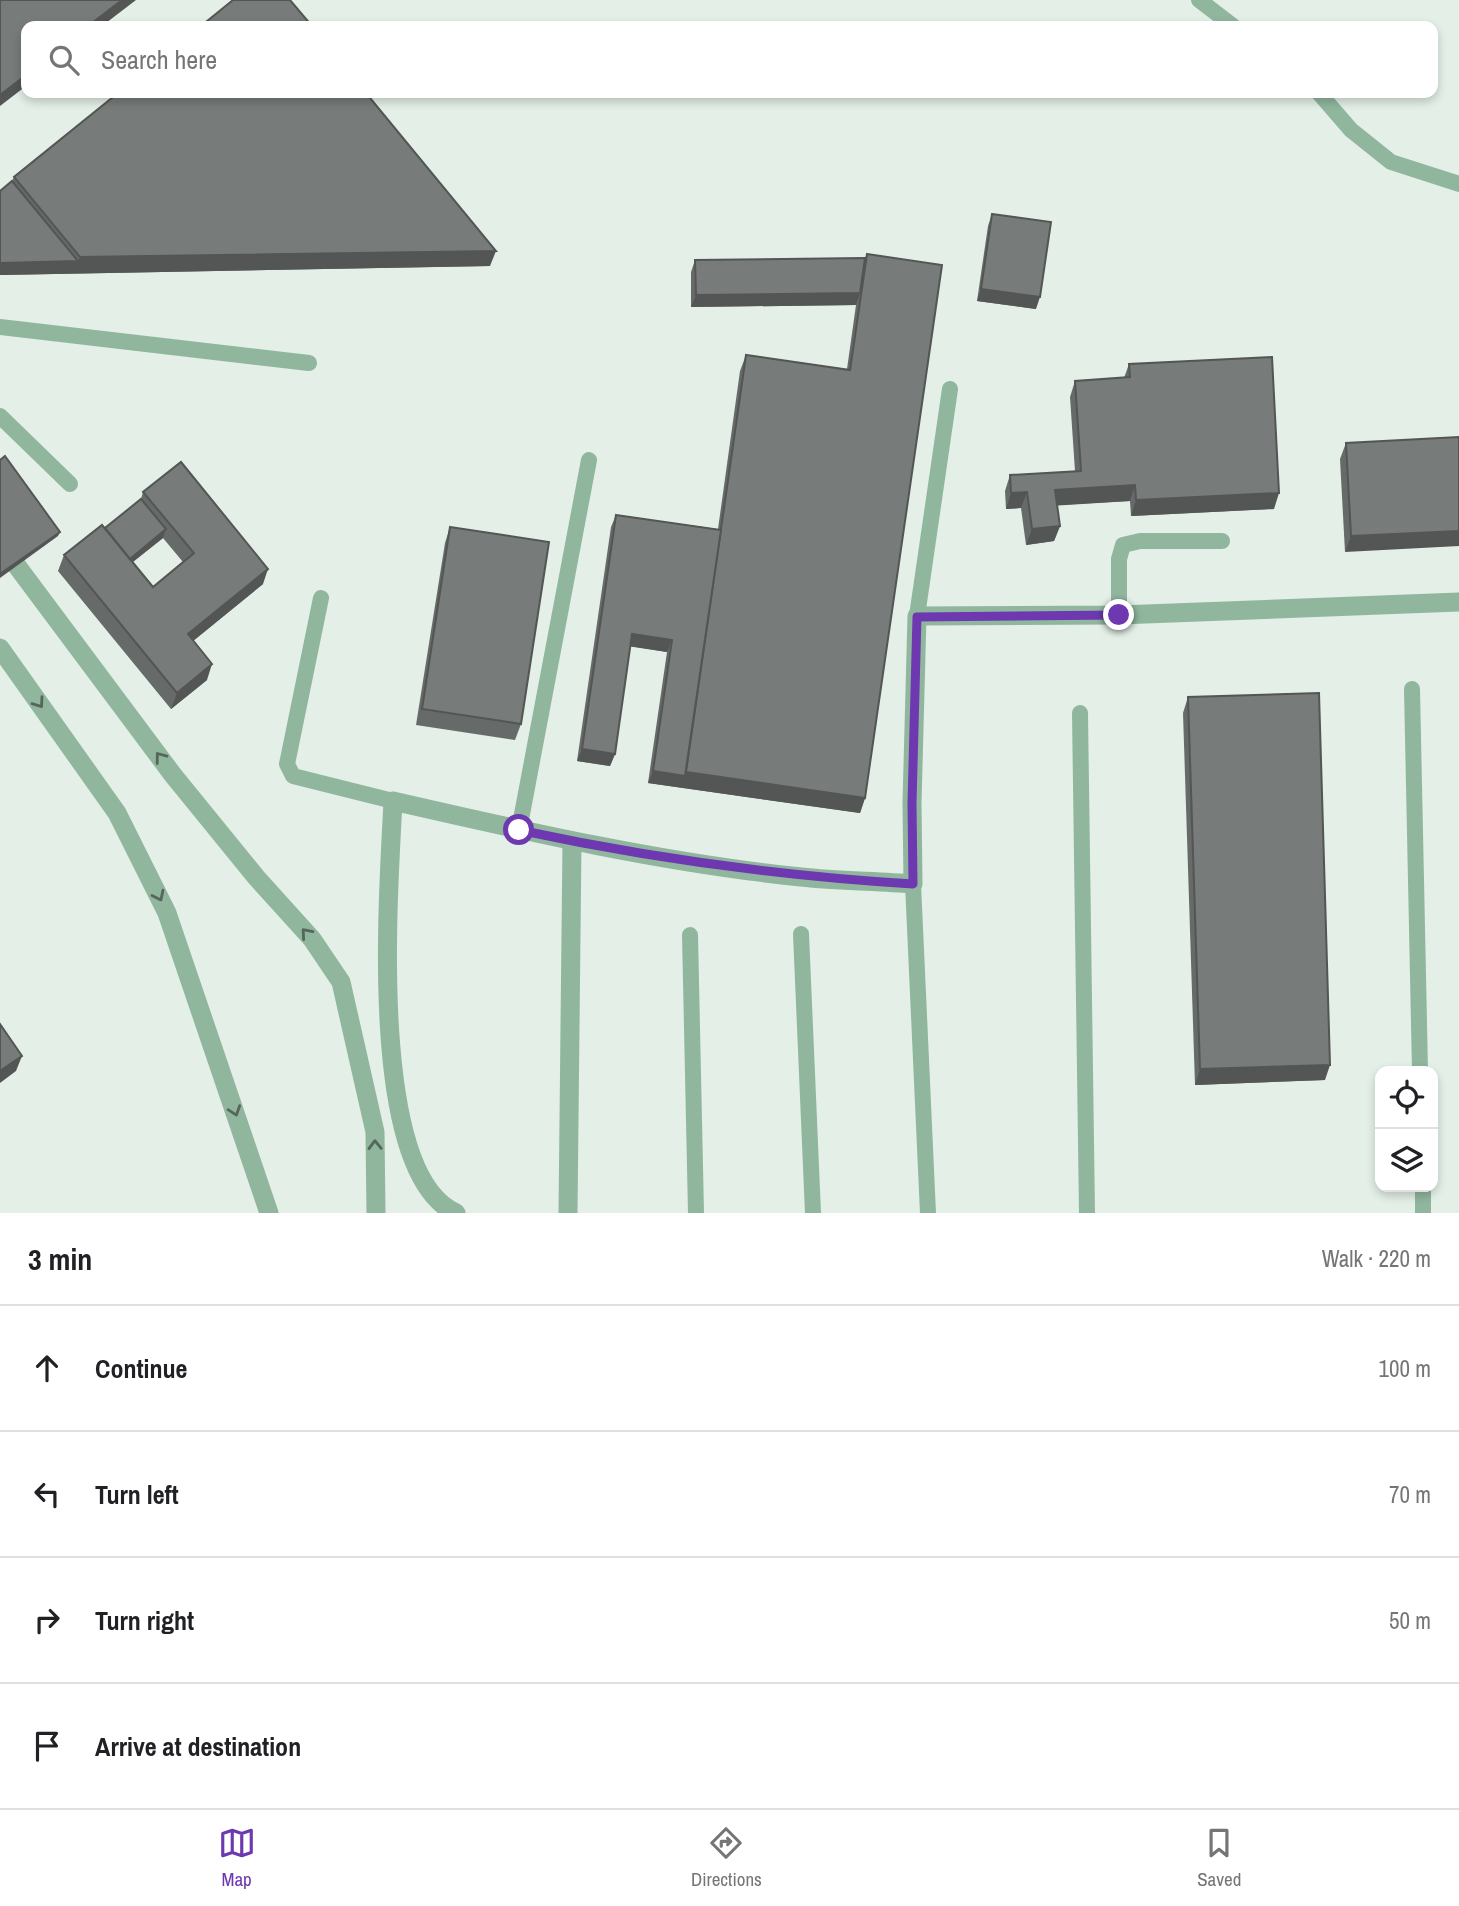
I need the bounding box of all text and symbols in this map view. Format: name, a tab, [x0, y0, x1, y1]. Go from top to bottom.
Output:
search box	[21, 21, 1438, 98]
icon: search	[45, 41, 83, 79]
text: Search here	[101, 42, 217, 77]
route end	[1103, 599, 1134, 630]
one-way arrow	[31, 695, 44, 708]
one-way arrow	[156, 753, 169, 765]
route start	[503, 814, 534, 845]
one-way arrow	[150, 889, 164, 901]
one-way arrow	[302, 928, 314, 941]
map controls	[1375, 1066, 1438, 1192]
button: locate	[1375, 1066, 1438, 1129]
one-way arrow	[227, 1104, 241, 1116]
button: layers	[1375, 1129, 1438, 1192]
one-way arrow	[367, 1139, 383, 1150]
text: 3 min	[28, 1239, 92, 1279]
text: Walk · 220 m	[1322, 1243, 1431, 1274]
icon: ahead	[28, 1349, 66, 1387]
text: Continue	[95, 1351, 187, 1386]
text: 100 m	[1379, 1353, 1431, 1384]
icon: left	[28, 1475, 66, 1513]
text: Turn left	[95, 1477, 179, 1512]
text: 70 m	[1389, 1479, 1431, 1510]
icon: right	[28, 1601, 66, 1639]
text: Turn right	[95, 1603, 194, 1638]
text: 50 m	[1389, 1605, 1431, 1636]
icon: arrive	[28, 1727, 66, 1765]
text: Arrive at destination	[95, 1729, 301, 1764]
tab: Map	[218, 1824, 256, 1892]
tab: Directions	[691, 1824, 762, 1892]
tab: Saved	[1197, 1824, 1241, 1892]

